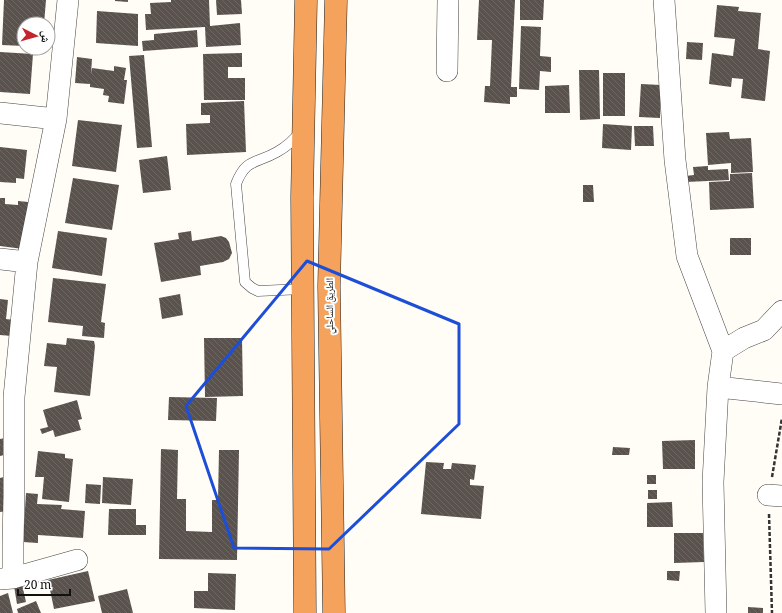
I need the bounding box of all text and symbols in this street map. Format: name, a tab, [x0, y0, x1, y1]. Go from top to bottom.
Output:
north arrow	[16, 16, 56, 56]
text: ش	[34, 30, 55, 44]
street label: الطريق الساحلي	[322, 278, 339, 334]
scale bar	[18, 571, 70, 597]
text: 20 m	[24, 576, 51, 597]

